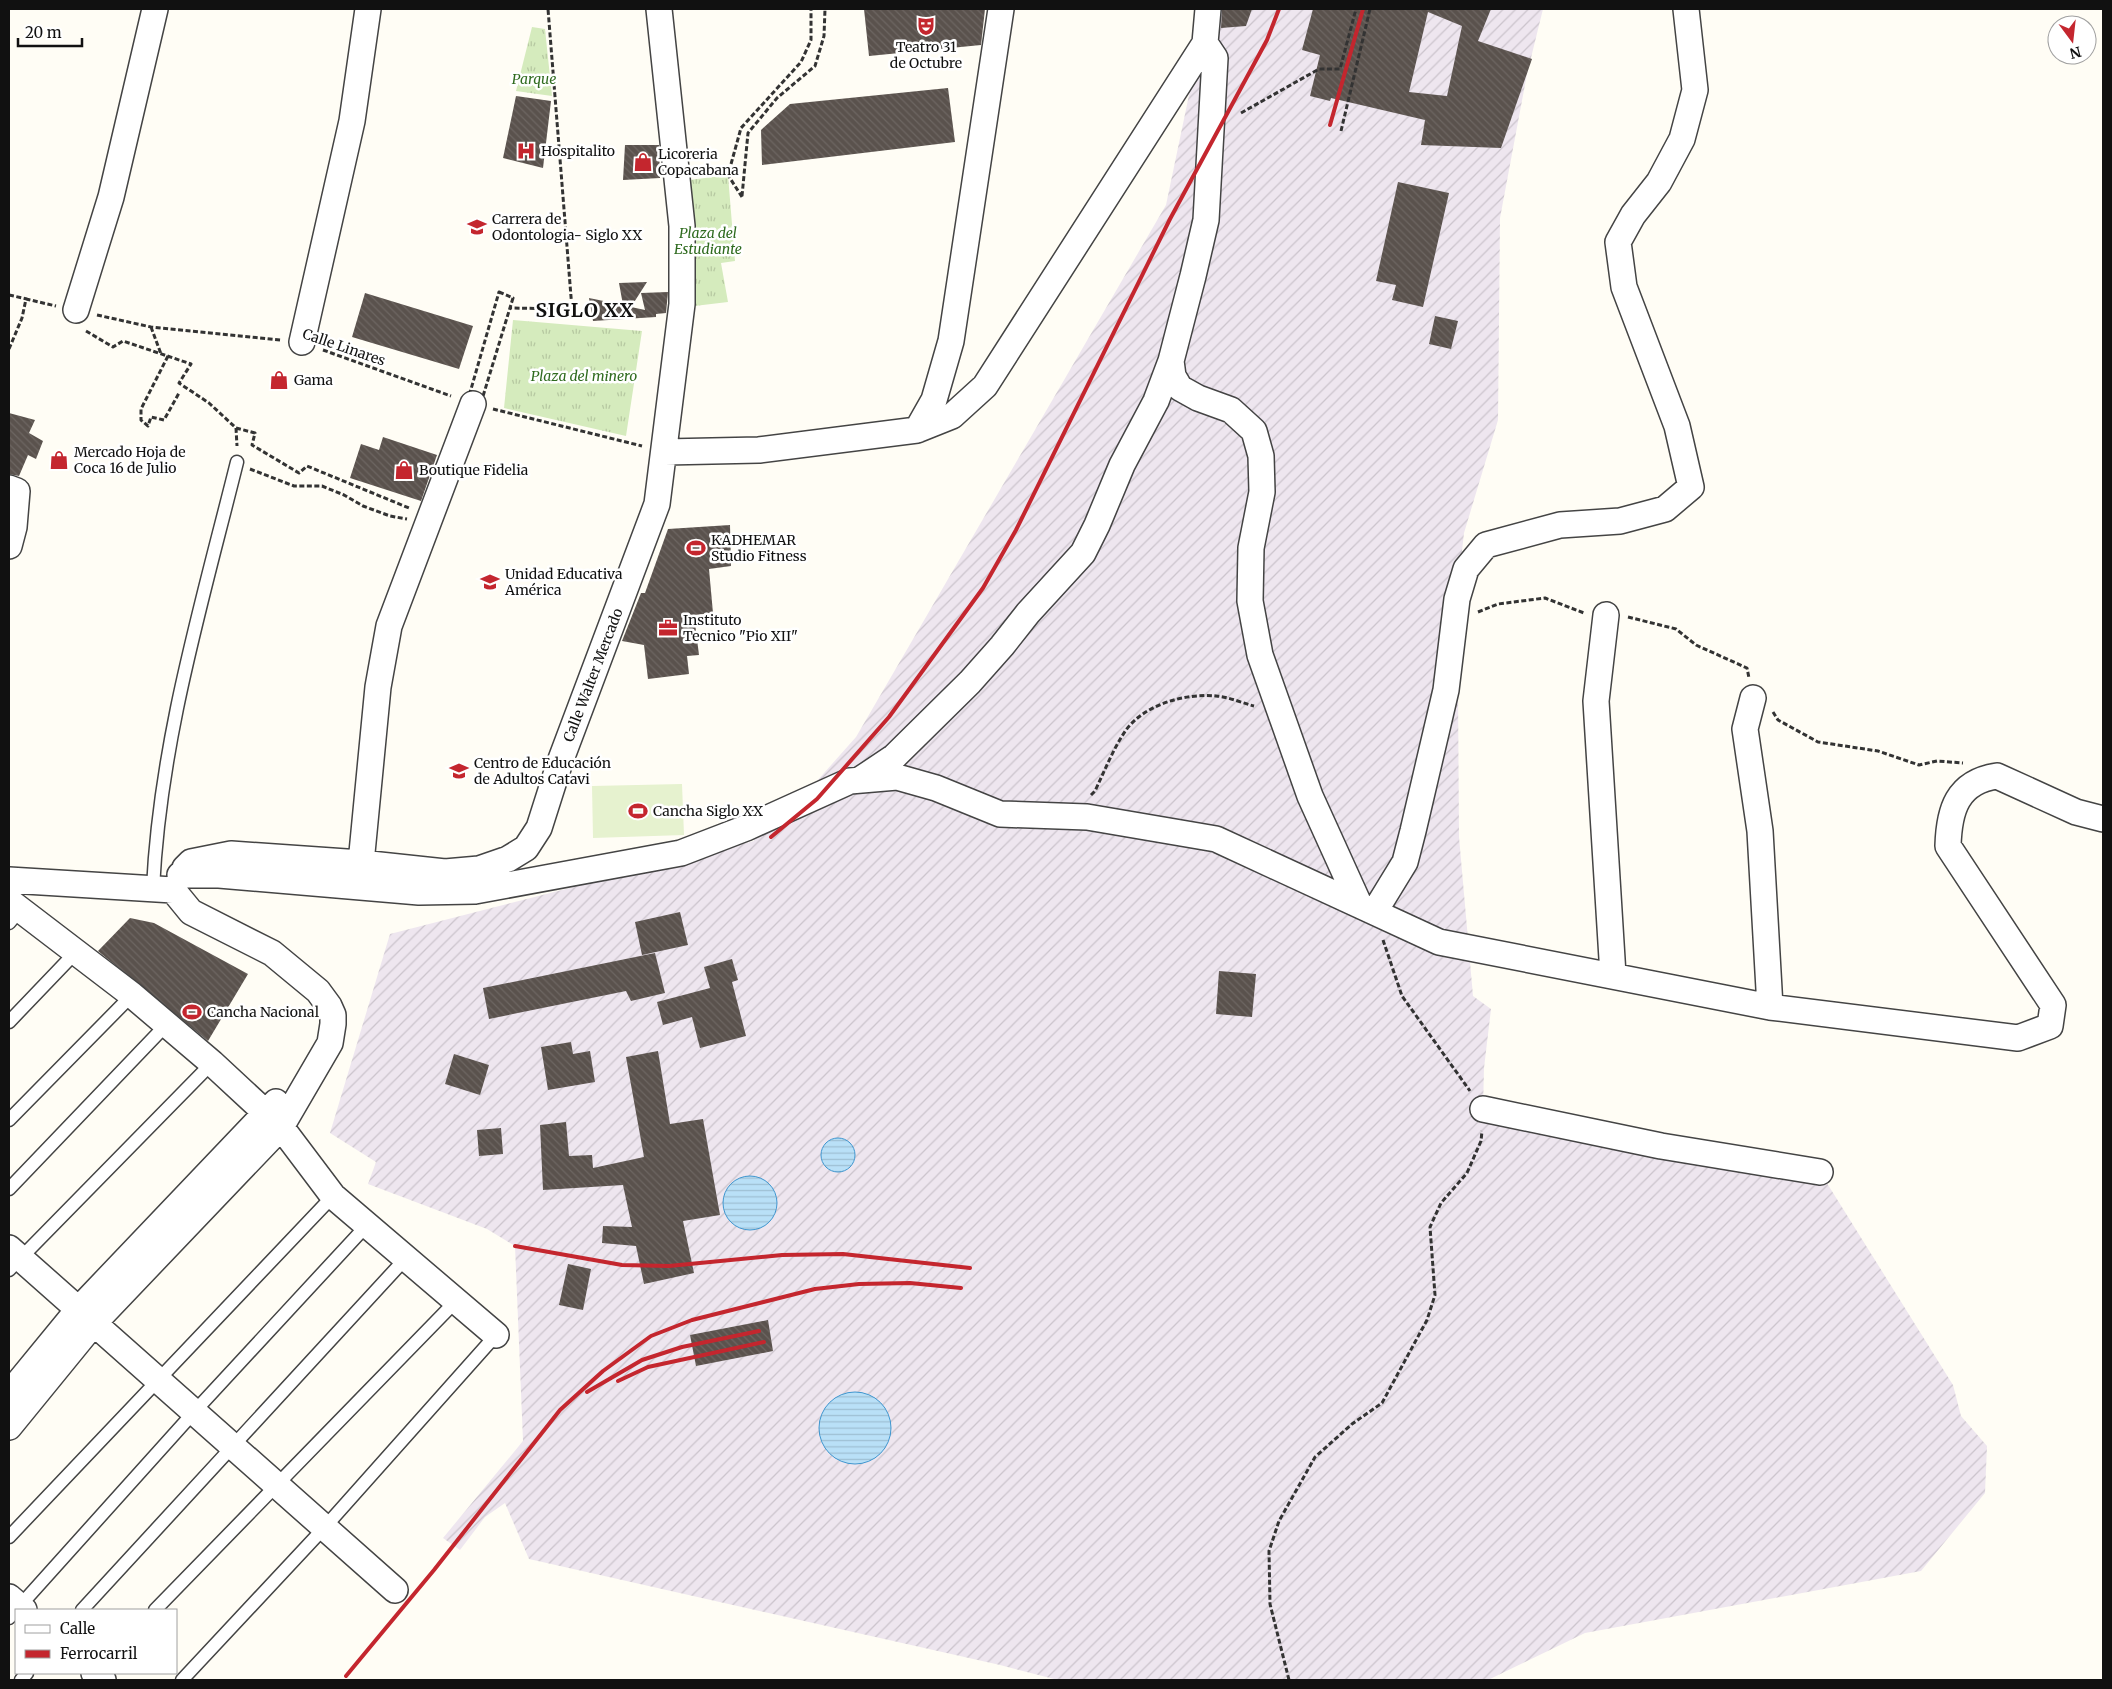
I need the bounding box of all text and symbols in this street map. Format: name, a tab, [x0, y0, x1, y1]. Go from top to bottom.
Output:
scale bar	[18, 15, 81, 47]
theatre icon: Teatro 31 de Octubre	[915, 15, 937, 37]
north arrow	[2047, 15, 2097, 65]
text: 20 m	[25, 23, 62, 42]
place label: Teatro 31 de Octubre	[890, 38, 962, 72]
text: N	[2068, 42, 2083, 63]
park label: Parque	[512, 70, 556, 88]
hospital icon: Hospitalito	[515, 140, 537, 162]
place label: Hospitalito	[541, 142, 615, 160]
place label: Licoreria Copacabana	[658, 145, 739, 179]
shop icon: Licoreria Copacabana	[632, 151, 654, 173]
place label: Carrera de Odontologia- Siglo XX	[492, 210, 642, 244]
school or university icon: Carrera de Odontologia- Siglo XX	[466, 216, 488, 238]
park label: Plaza del Estudiante	[674, 224, 742, 258]
district label: SIGLO XX	[536, 298, 634, 322]
street label: Calle Linares	[300, 324, 388, 370]
park label: Plaza del minero	[531, 367, 637, 385]
shop icon: Gama	[268, 369, 290, 391]
place label: Gama	[294, 371, 334, 389]
place label: Mercado Hoja de Coca 16 de Julio	[74, 443, 186, 477]
shop icon: Mercado Hoja de Coca 16 de Julio	[48, 449, 70, 471]
shop icon: Boutique Fidelia	[393, 459, 415, 481]
place label: Boutique Fidelia	[419, 461, 529, 479]
place label: KADHEMAR Studio Fitness	[711, 531, 807, 565]
sports icon: KADHEMAR Studio Fitness	[685, 537, 707, 559]
place label: Unidad Educativa América	[504, 565, 623, 599]
school or university icon: Unidad Educativa América	[479, 571, 501, 593]
street label: Calle Walter Mercado	[559, 606, 627, 744]
place label: Instituto Tecnico "Pio XII"	[683, 611, 798, 645]
office icon: Instituto Tecnico "Pio XII"	[657, 617, 679, 639]
place label: Centro de Educación de Adultos Catavi	[474, 754, 611, 788]
school or university icon: Centro de Educación de Adultos Catavi	[448, 760, 470, 782]
sports icon: Cancha Siglo XX	[627, 800, 649, 822]
place label: Cancha Siglo XX	[653, 802, 763, 820]
sports icon: Cancha Nacional	[181, 1001, 203, 1023]
place label: Cancha Nacional	[207, 1003, 320, 1021]
legend	[15, 1609, 178, 1674]
text: Calle	[60, 1619, 95, 1638]
text: Ferrocarril	[60, 1644, 138, 1663]

